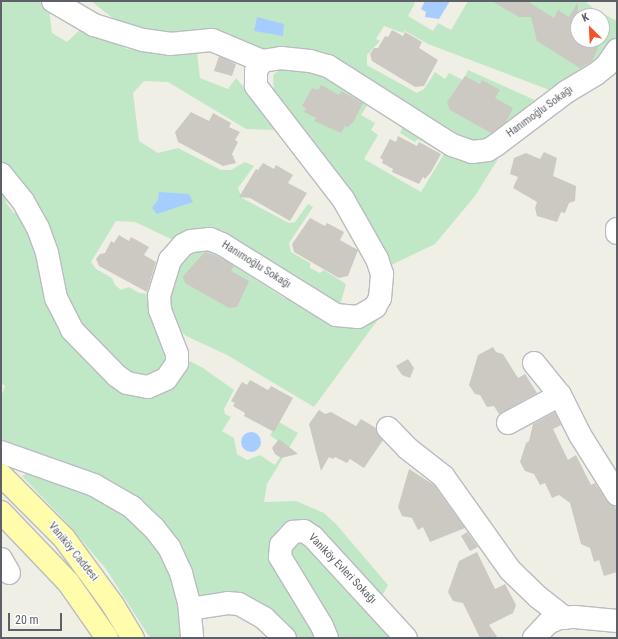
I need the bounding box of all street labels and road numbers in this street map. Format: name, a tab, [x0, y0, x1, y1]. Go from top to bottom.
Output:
street label: Hanımoğlu Sokağı	[504, 83, 576, 141]
street label: Hanımoğlu Sokağı	[219, 238, 293, 292]
street label: Vaniköy Caddesi	[45, 520, 101, 584]
street label: Vaniköy Evleri Sokağı	[305, 531, 379, 607]

